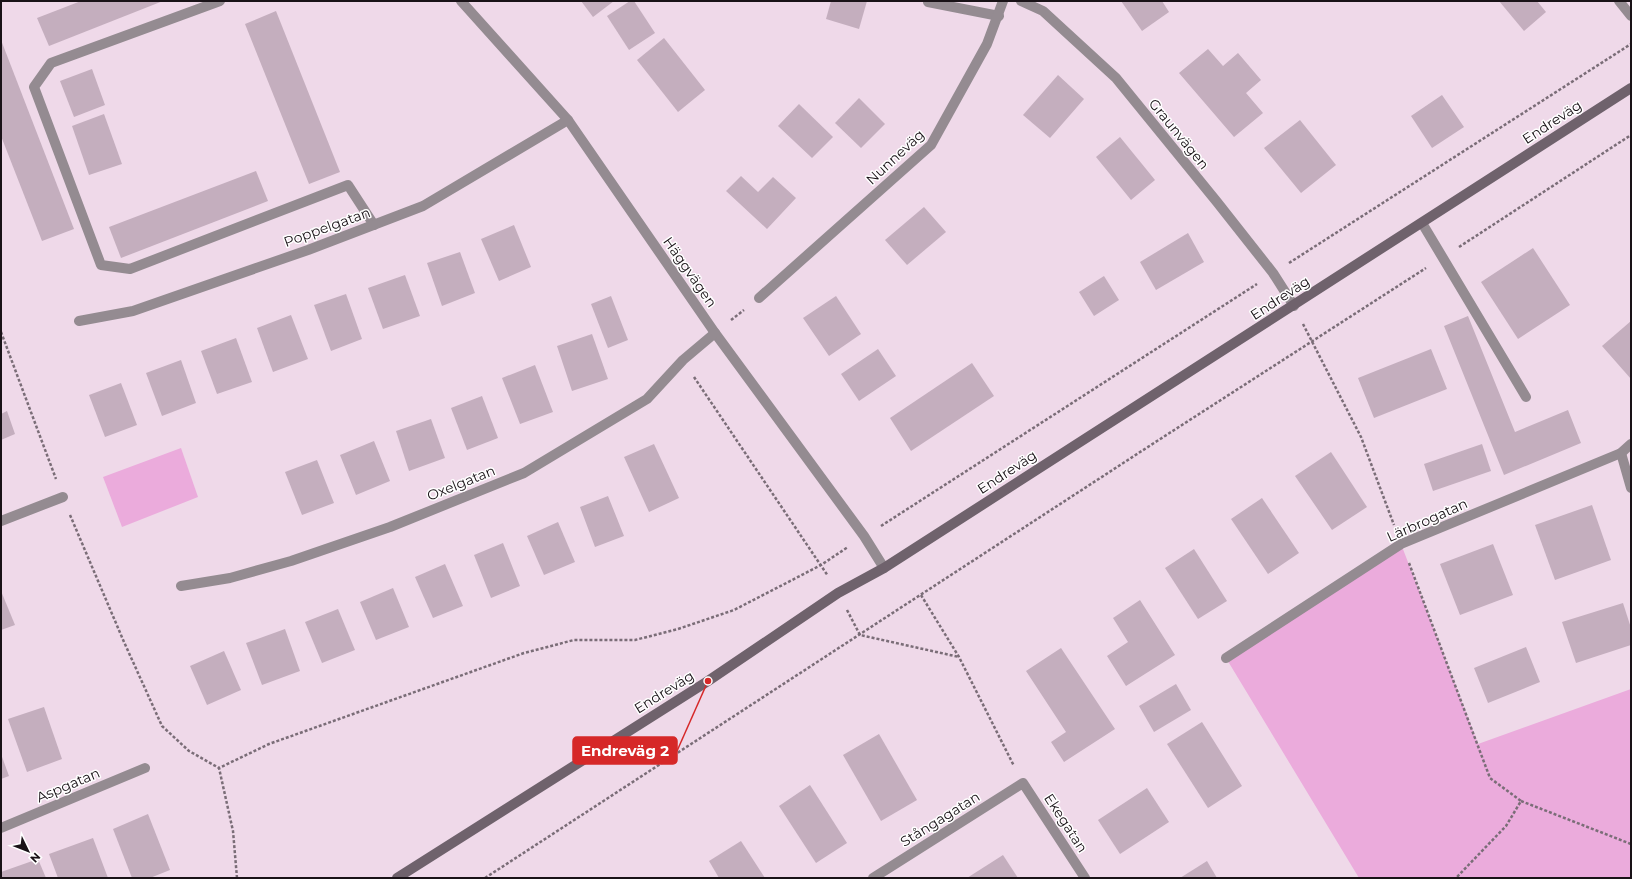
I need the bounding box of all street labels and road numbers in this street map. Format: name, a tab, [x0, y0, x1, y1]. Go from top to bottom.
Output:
street label: Graunvägen	[1145, 95, 1213, 173]
street label: Endreväg	[1519, 96, 1585, 148]
street label: Nunneväg	[862, 125, 928, 189]
street label: Poppelgatan	[281, 203, 373, 251]
street label: Häggvägen	[659, 233, 721, 311]
street label: Endreväg	[1247, 272, 1313, 324]
street label: Endreväg	[974, 446, 1040, 498]
street label: Oxelgatan	[424, 461, 498, 505]
street label: Lärbrogatan	[1384, 494, 1470, 546]
street label: Endreväg	[631, 667, 697, 717]
street label: Aspgatan	[34, 764, 102, 806]
street label: Stångagatan	[897, 787, 983, 851]
street label: Ekegatan	[1040, 790, 1092, 856]

